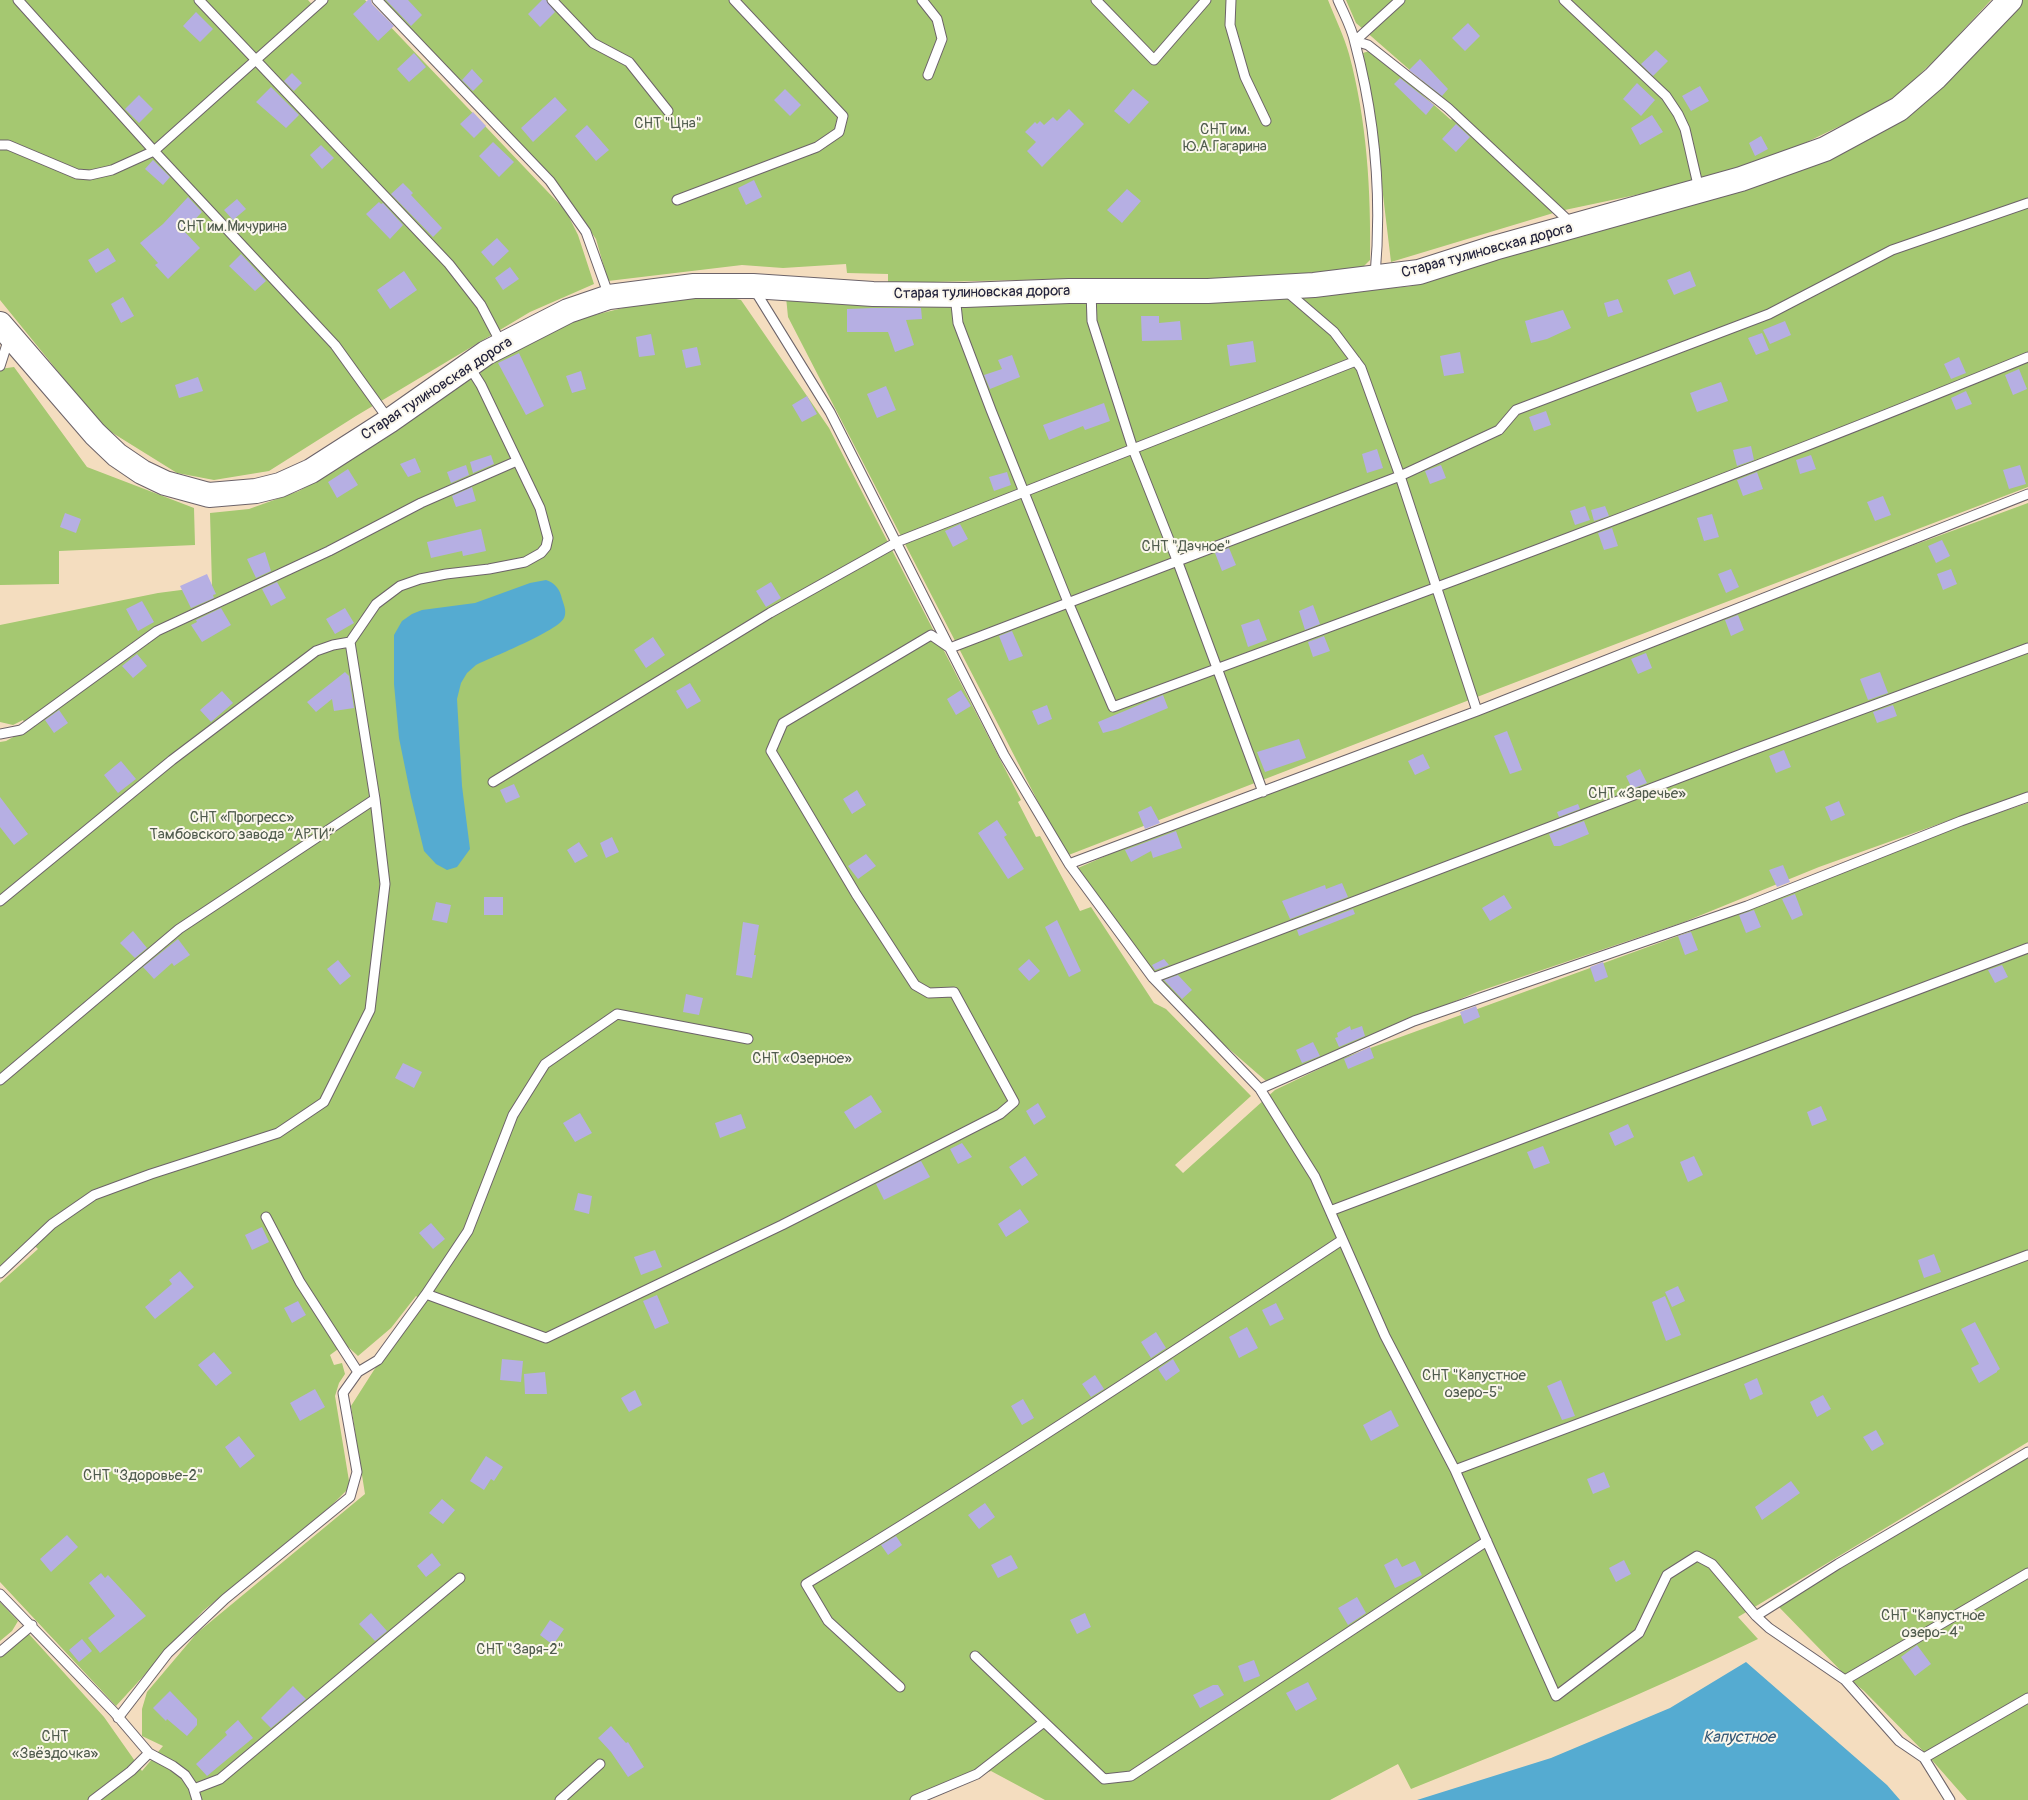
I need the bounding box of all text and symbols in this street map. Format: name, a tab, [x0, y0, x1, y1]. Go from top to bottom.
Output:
park label: СНТ "Цна"	[634, 115, 702, 133]
park label: СНТ им. Ю.А.Гагарина	[1183, 121, 1267, 156]
park label: СНТ им.Мичурина	[177, 218, 287, 236]
street label: Старая тулиновская дорога	[1399, 219, 1575, 283]
street label: Старая тулиновская дорога	[894, 282, 1070, 304]
street label: Старая тулиновская дорога	[358, 333, 516, 445]
park label: СНТ "Дачное"	[1142, 538, 1230, 556]
park label: СНТ «Заречье»	[1588, 785, 1686, 803]
park label: СНТ «Прогресс» Тамбовского завода “АРТИ”	[150, 809, 334, 844]
park label: СНТ «Озерное»	[752, 1050, 852, 1068]
park label: СНТ "Капустное озеро-5"	[1422, 1367, 1526, 1402]
park label: СНТ "Здоровье-2"	[83, 1467, 203, 1485]
park label: СНТ "Капустное озеро- 4"	[1881, 1607, 1985, 1642]
park label: СНТ "Заря-2"	[476, 1641, 564, 1659]
park label: СНТ «Звёздочка»	[12, 1728, 98, 1763]
water label: Капустное	[1703, 1728, 1775, 1748]

